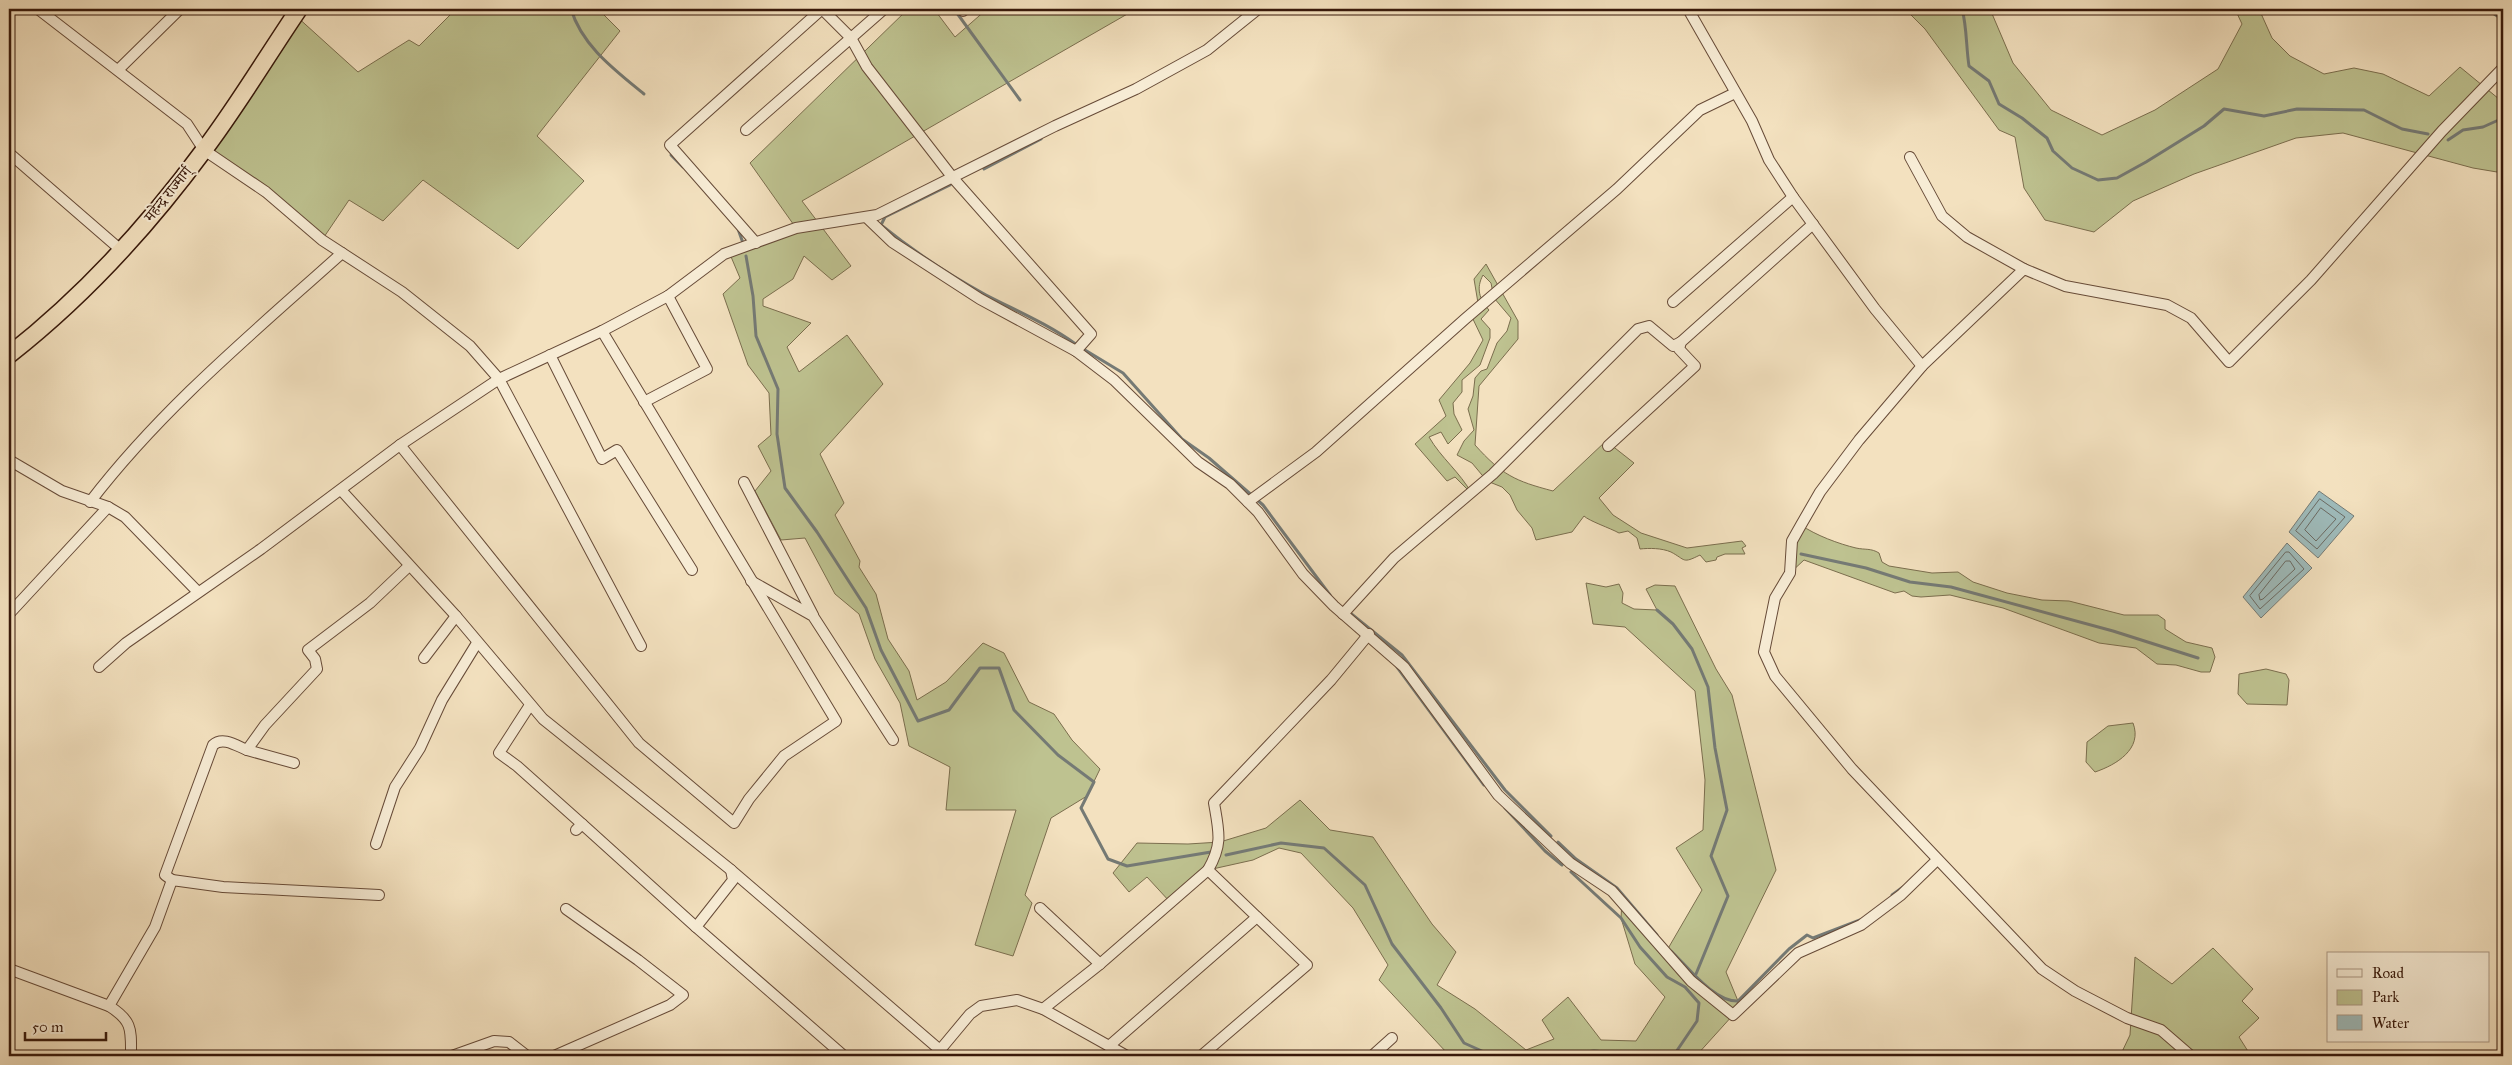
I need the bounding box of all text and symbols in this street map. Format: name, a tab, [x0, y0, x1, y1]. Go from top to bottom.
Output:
street label: महेन्द्र राज्मार्ग्	[140, 161, 198, 227]
legend	[2327, 952, 2490, 1042]
text: Road	[2372, 964, 2404, 982]
text: Park	[2372, 988, 2399, 1006]
scale bar	[25, 1010, 106, 1042]
text: Water	[2372, 1014, 2409, 1032]
text: 50 m	[32, 1018, 64, 1036]

